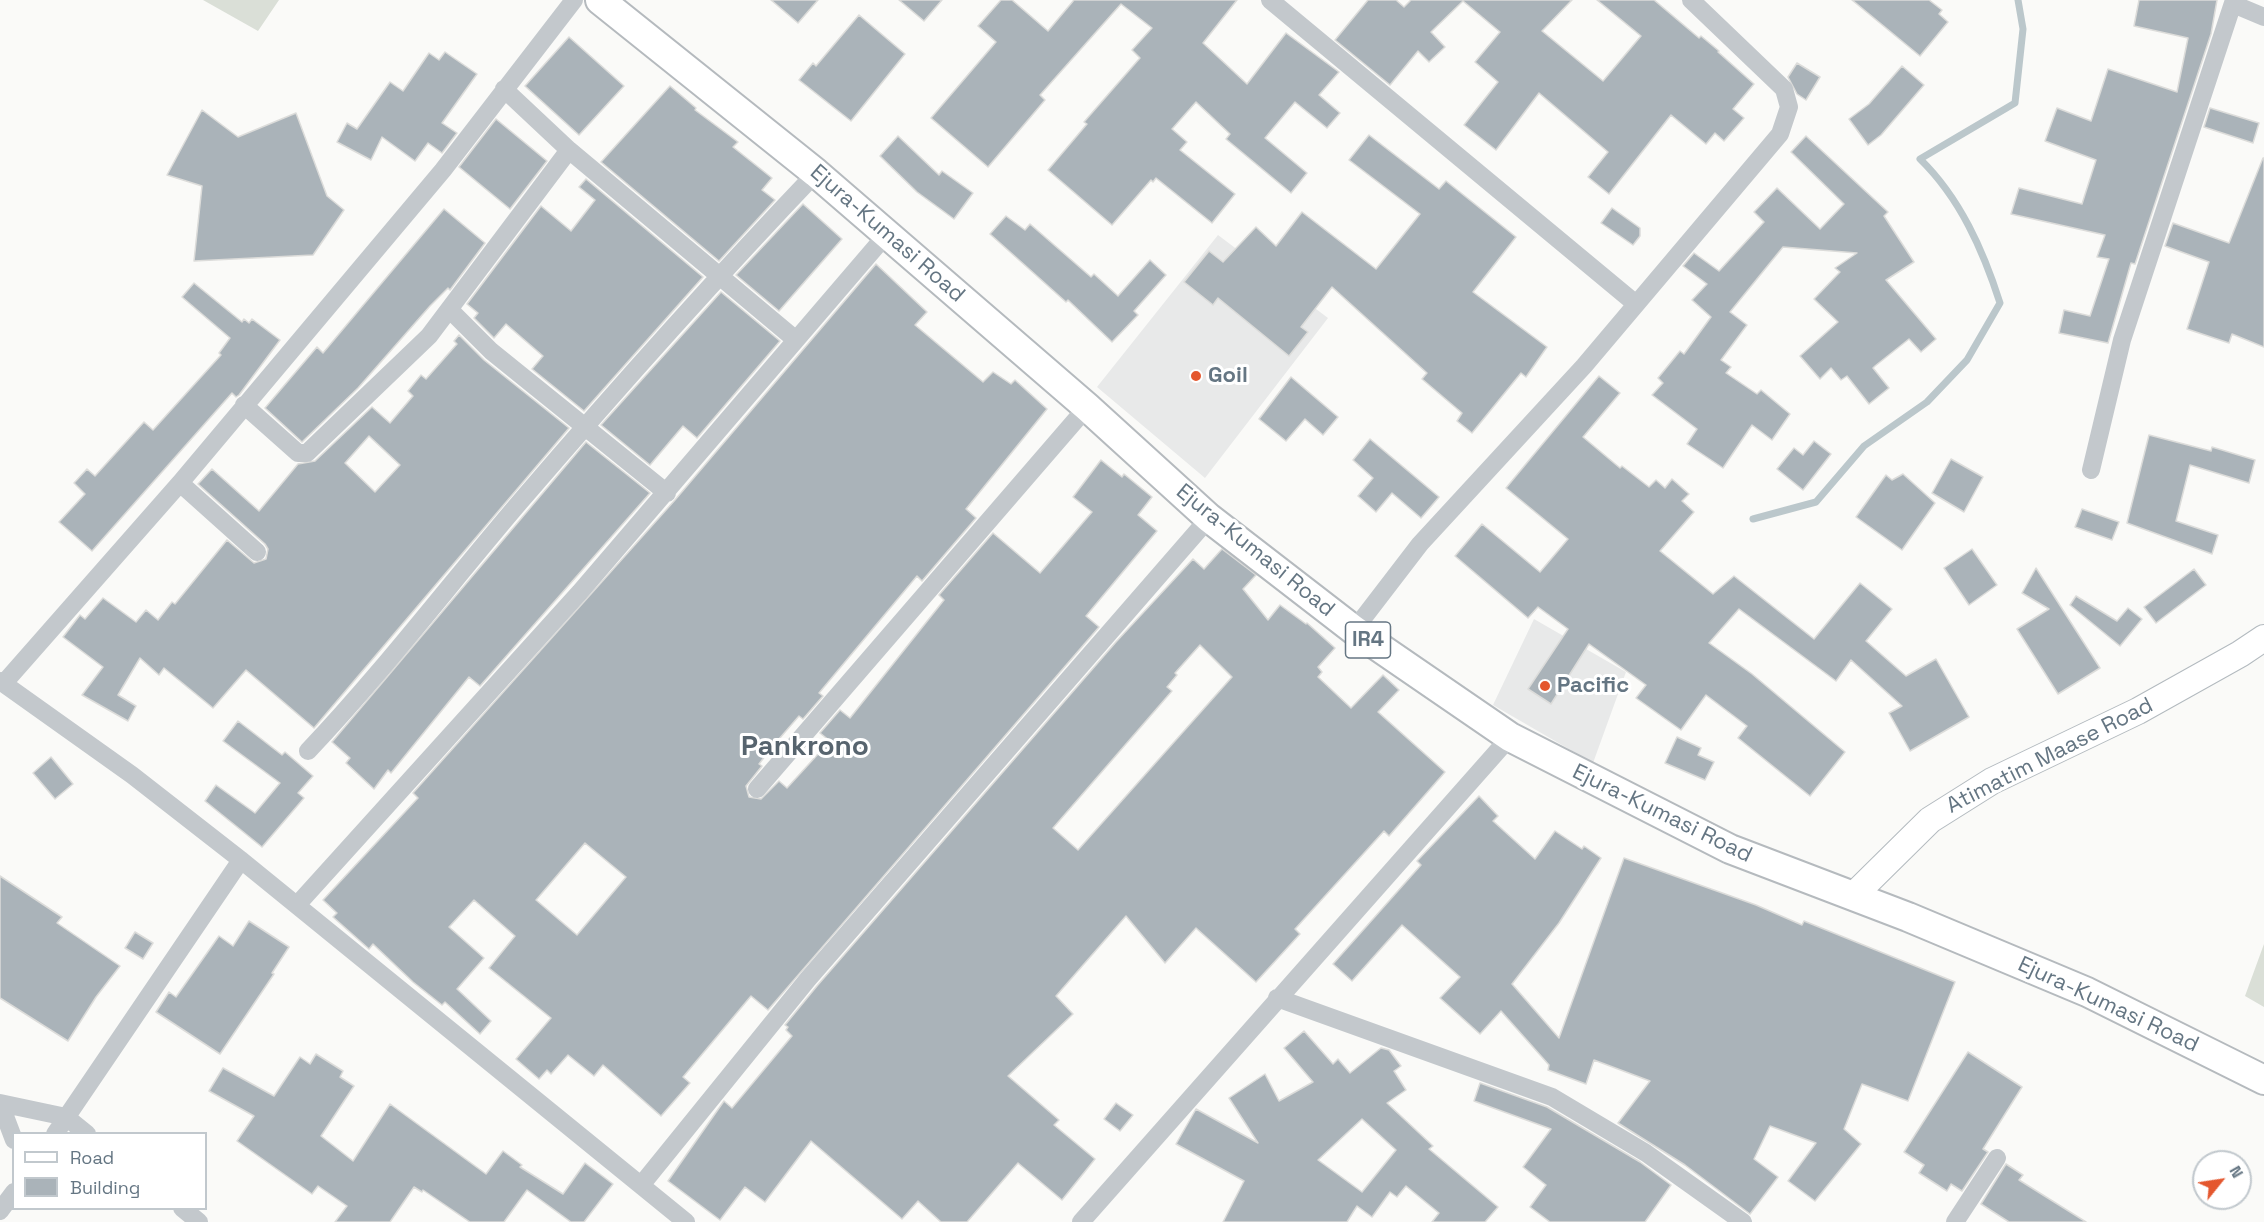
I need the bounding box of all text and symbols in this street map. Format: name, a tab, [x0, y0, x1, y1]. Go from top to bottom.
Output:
street label: Ejura-Kumasi Road	[804, 160, 970, 308]
place label: Goil	[1208, 363, 1248, 389]
marker: Goil	[1189, 369, 1203, 383]
street label: Ejura-Kumasi Road	[1170, 479, 1340, 623]
road number: IR4	[1346, 622, 1390, 658]
place label: Pacific	[1557, 673, 1629, 699]
marker: Pacific	[1538, 679, 1552, 693]
street label: Atimatim Maase Road	[1942, 692, 2158, 820]
district label: Pankrono	[741, 730, 869, 764]
street label: Ejura-Kumasi Road	[1568, 759, 1756, 869]
street label: Ejura-Kumasi Road	[2013, 952, 2203, 1058]
legend	[12, 1132, 207, 1210]
text: Road	[70, 1146, 114, 1169]
north arrow	[2192, 1150, 2252, 1210]
text: N	[2225, 1162, 2248, 1182]
text: Building	[70, 1176, 140, 1199]

